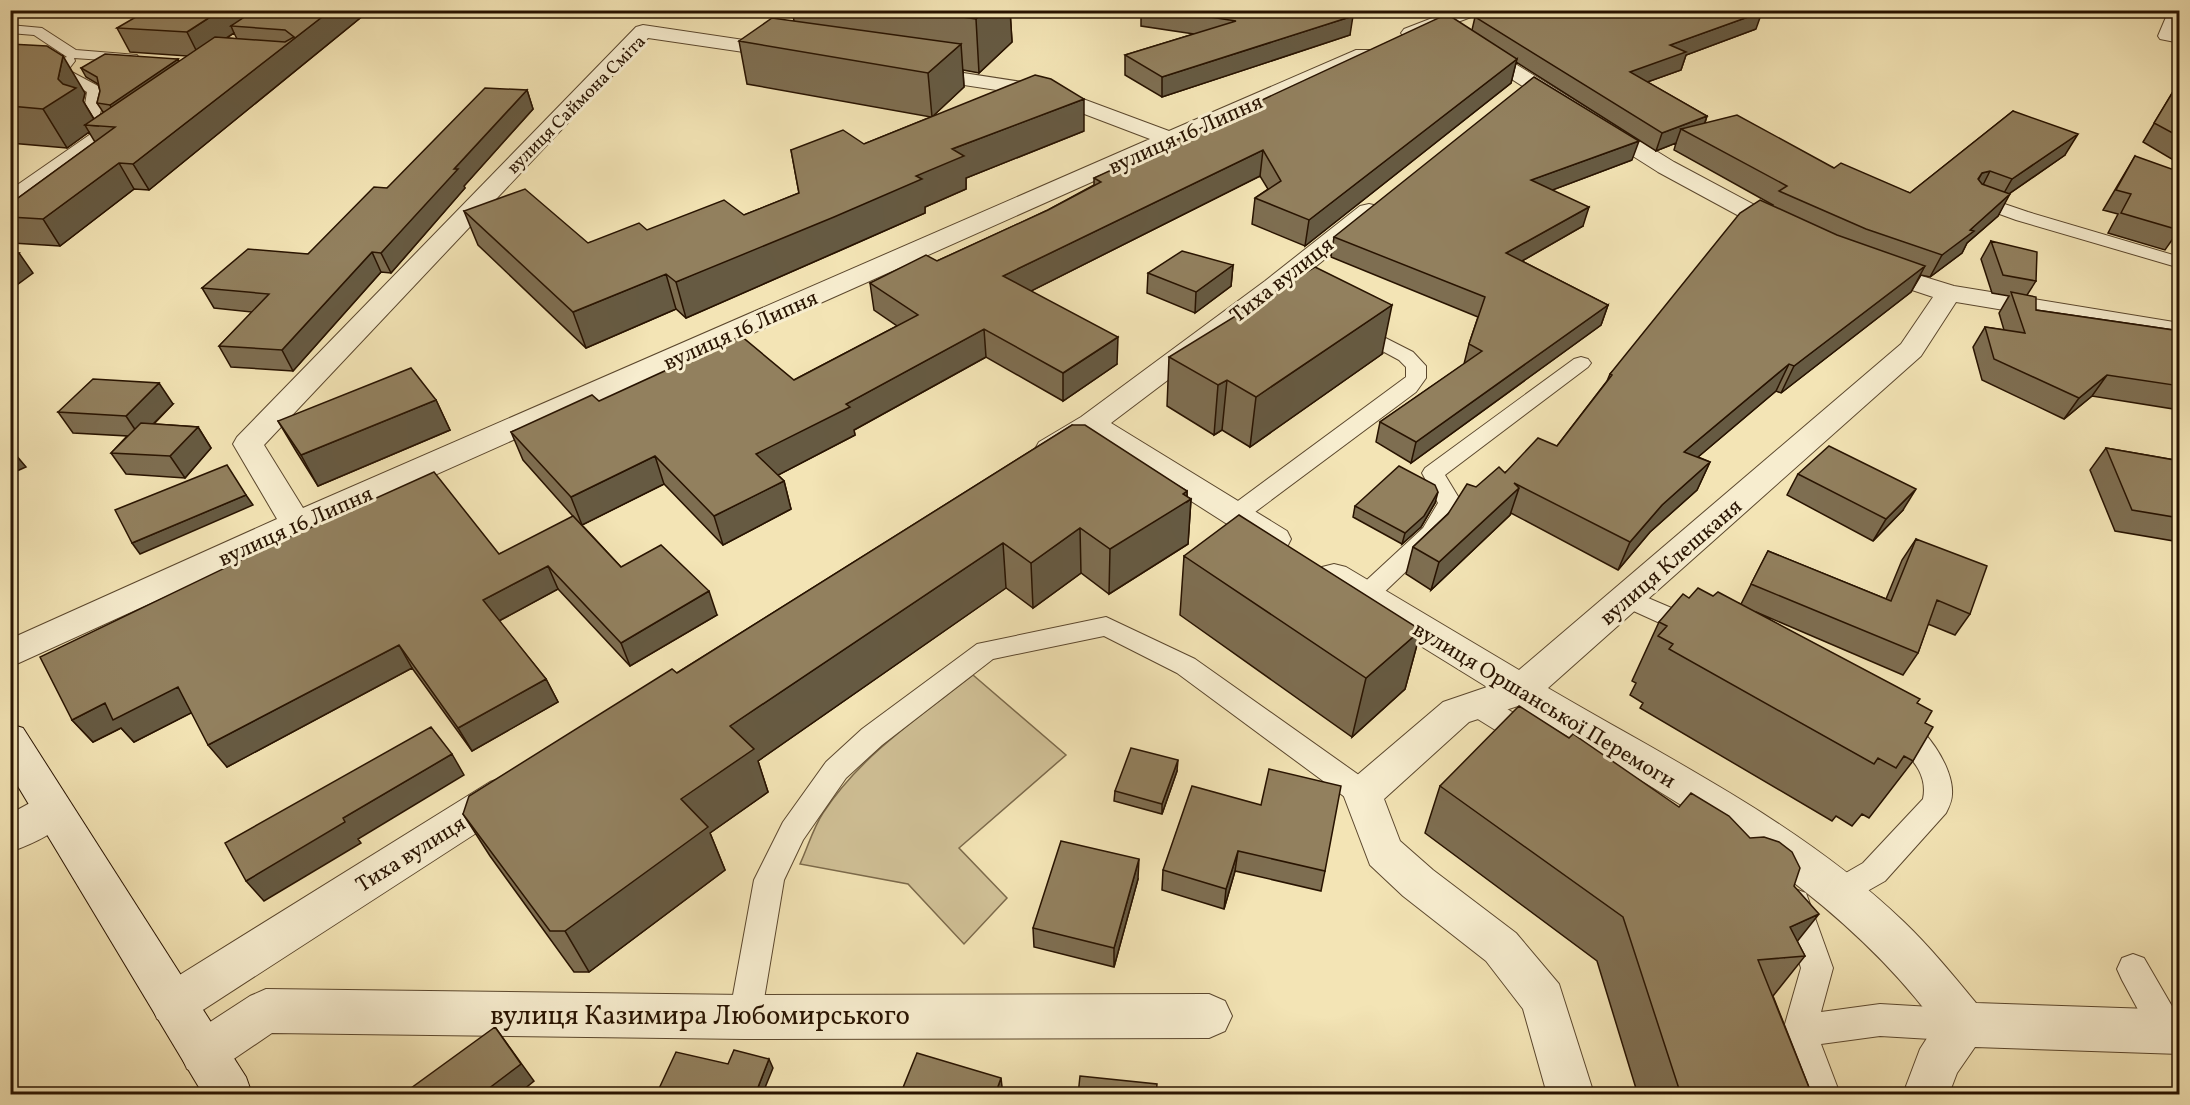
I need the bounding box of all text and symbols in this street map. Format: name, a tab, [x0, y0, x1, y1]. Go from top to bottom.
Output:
street label: вулиця Саймона Сміта	[502, 30, 652, 180]
street label: вулиця 16 Липня	[1104, 87, 1268, 183]
street label: Тиха вулиця	[1224, 231, 1341, 331]
street label: вулиця 16 Липня	[659, 283, 823, 379]
street label: вулиця 16 Липня	[214, 479, 378, 575]
street label: вулиця Клешканя	[1594, 492, 1750, 634]
street label: вулиця Оршанської Перемоги	[1406, 615, 1681, 797]
street label: Тиха вулиця	[350, 809, 472, 901]
street label: вулиця Казимира Любомирського	[490, 998, 910, 1036]

